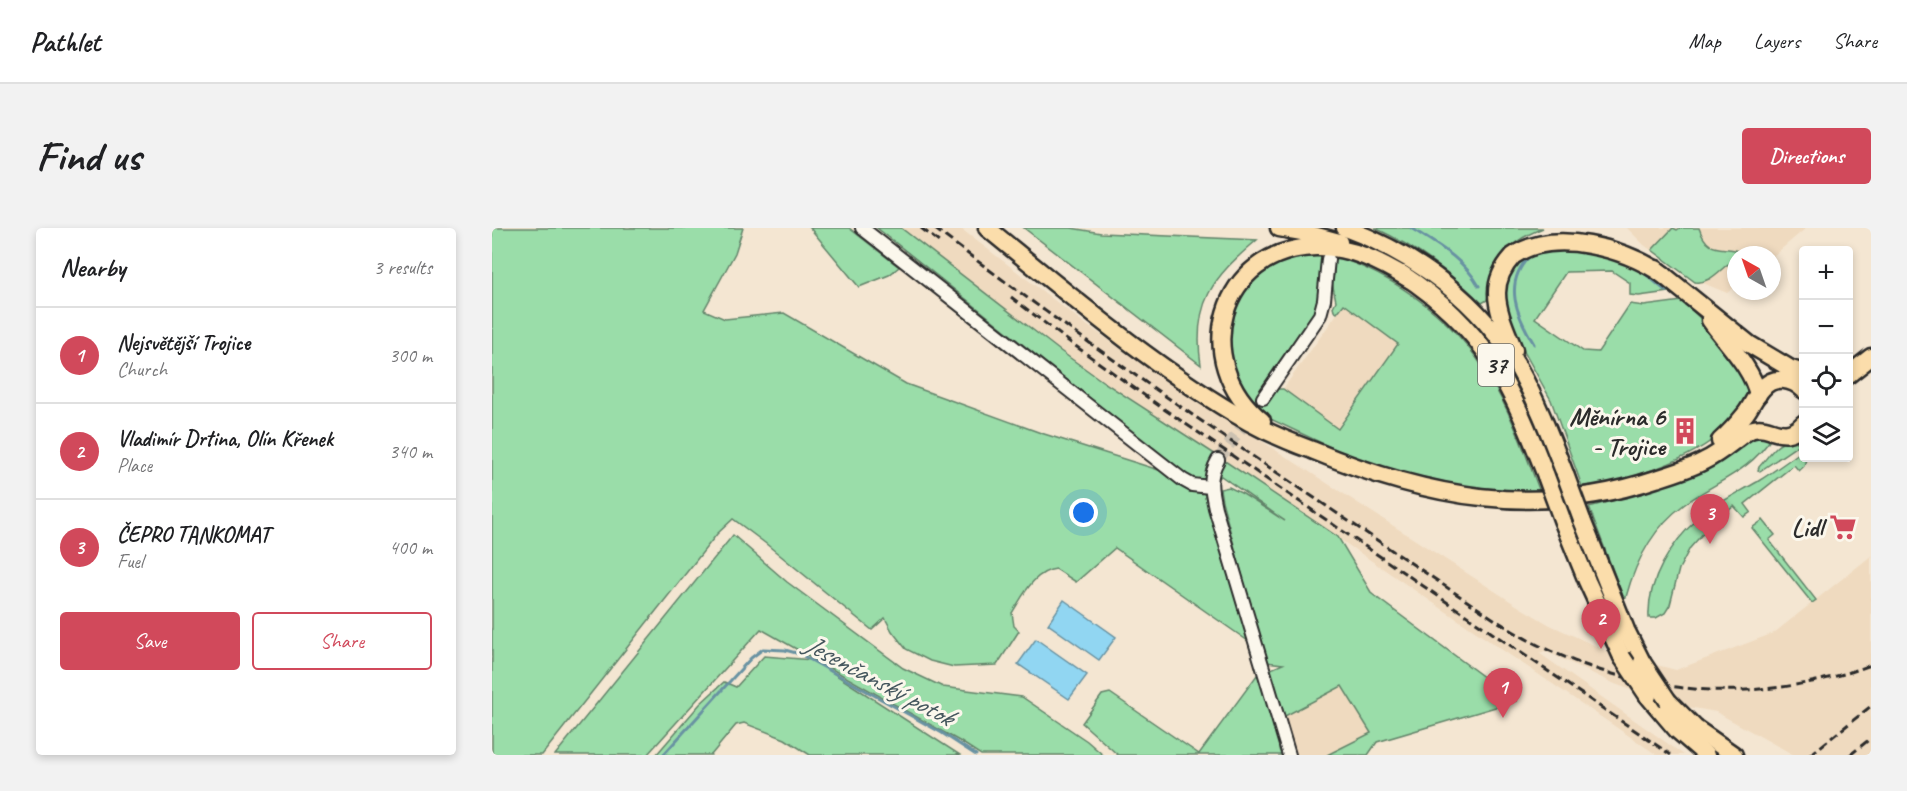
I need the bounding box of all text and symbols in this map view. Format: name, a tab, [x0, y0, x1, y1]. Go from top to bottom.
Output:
text: Pathlet	[30, 24, 100, 59]
text: Map	[1688, 28, 1721, 54]
text: Layers	[1754, 28, 1800, 54]
text: Share	[1833, 28, 1877, 54]
button: Directions	[1742, 128, 1871, 184]
text: Find us	[36, 130, 141, 183]
north arrow	[1727, 246, 1781, 300]
map controls	[1799, 246, 1853, 462]
button: +	[1799, 246, 1853, 300]
text: Nearby	[60, 251, 125, 284]
text: 3 results	[373, 255, 432, 280]
button: −	[1799, 300, 1853, 354]
text: Nejsvětější Trojice	[117, 329, 250, 357]
text: 1	[75, 343, 84, 368]
text: 300 m	[389, 343, 432, 368]
road number: 37	[1478, 344, 1514, 386]
button: locate	[1799, 354, 1853, 408]
text: Church	[117, 357, 167, 382]
place label: Měnírna 6 - Trojice	[1569, 400, 1667, 463]
button: layers	[1799, 408, 1853, 462]
building icon: Měnírna 6 - Trojice	[1670, 416, 1700, 446]
text: Vladimír Drtina, Olín Křenek	[117, 425, 333, 453]
text: 2	[75, 439, 84, 464]
text: 340 m	[389, 439, 432, 464]
text: Place	[117, 453, 152, 478]
pin: 3	[1690, 494, 1730, 544]
your location	[1069, 498, 1098, 527]
place label: Lidl	[1791, 511, 1827, 544]
supermarket icon: Lidl	[1828, 512, 1858, 542]
text: ČEPRO TANKOMAT	[117, 521, 270, 549]
text: 3	[75, 535, 84, 560]
text: 400 m	[389, 535, 432, 560]
text: Fuel	[117, 549, 143, 574]
pin: 2	[1582, 600, 1620, 649]
button: Save	[60, 612, 240, 670]
button: Share	[252, 612, 432, 670]
water label: Jesenčanský potok	[797, 626, 964, 736]
pin: 1	[1484, 668, 1522, 718]

